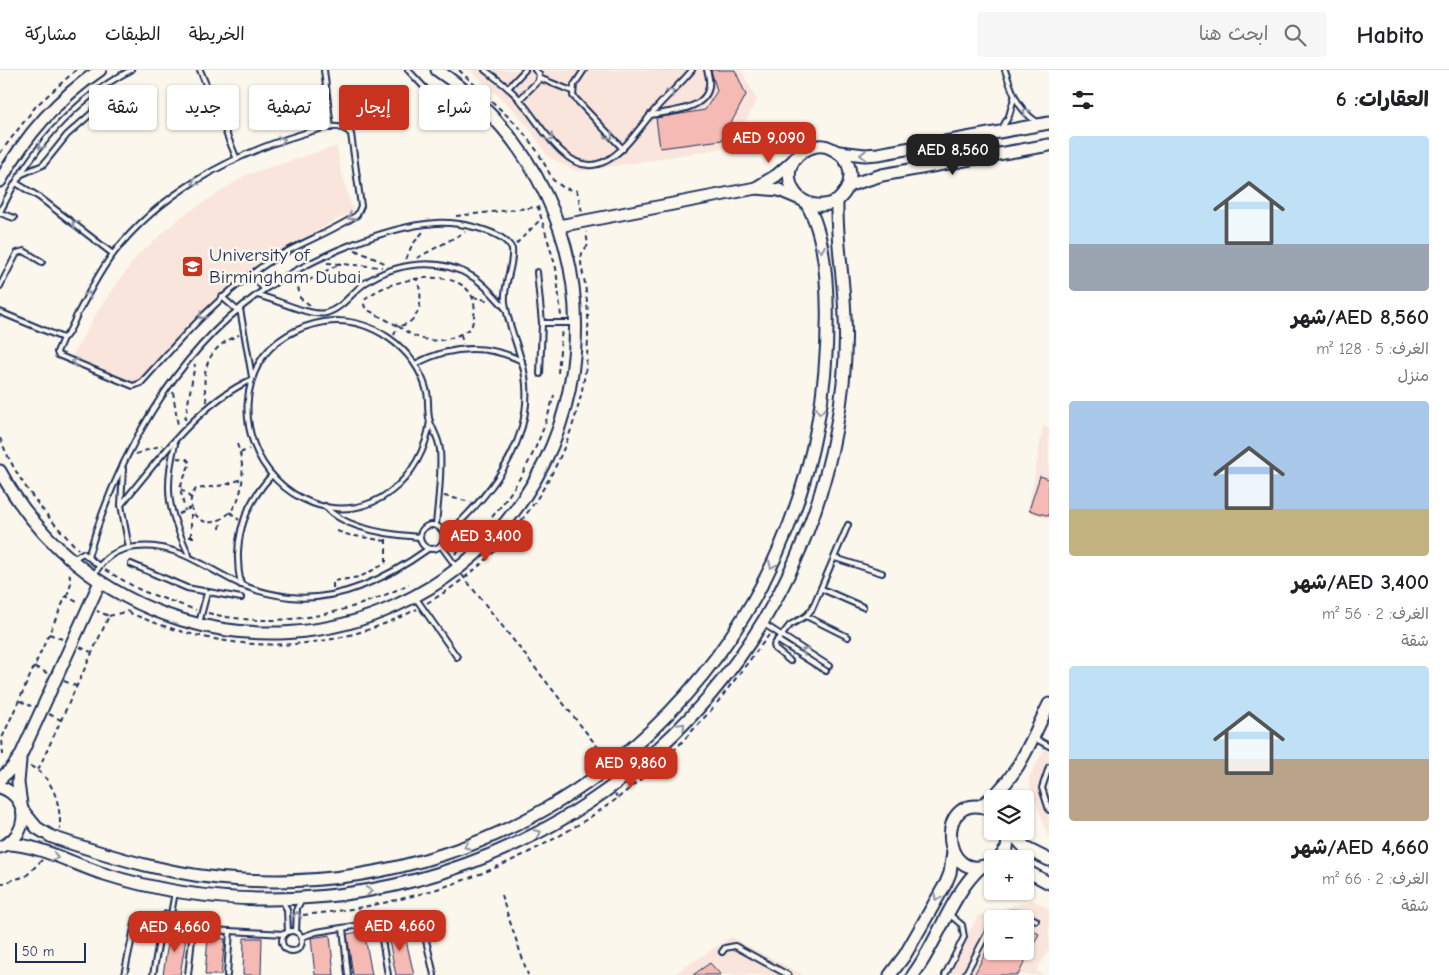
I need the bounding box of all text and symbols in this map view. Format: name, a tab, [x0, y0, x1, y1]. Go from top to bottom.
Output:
search box	[977, 12, 1327, 57]
icon: search	[1281, 21, 1309, 49]
text: Habito	[1357, 21, 1424, 49]
text: ابحث هنا	[1199, 23, 1269, 45]
text: مشاركة	[25, 24, 77, 45]
text: الطبقات	[105, 24, 161, 45]
text: الخريطة	[189, 24, 245, 45]
chip: شقة	[89, 85, 157, 130]
chip: جديد	[167, 85, 239, 130]
chip: تصفية	[249, 85, 329, 130]
chip: إيجار	[339, 85, 409, 130]
chip: شراء	[419, 85, 490, 130]
icon: filters	[1069, 86, 1097, 114]
text: العقارات: 6	[1336, 87, 1429, 111]
one-way arrow	[665, 89, 674, 98]
one-way arrow	[1023, 109, 1032, 118]
pin: AED 9,090	[712, 122, 826, 164]
text: AED 9,090	[733, 129, 805, 147]
one-way arrow	[604, 130, 613, 139]
one-way arrow	[544, 132, 552, 141]
pin: AED 8,560	[896, 134, 1010, 176]
one-way arrow	[277, 136, 286, 146]
one-way arrow	[38, 140, 47, 150]
text: AED 8,560	[917, 141, 989, 159]
one-way arrow	[859, 150, 866, 160]
icon: home	[1204, 168, 1294, 258]
one-way arrow	[191, 176, 200, 186]
one-way arrow	[348, 211, 357, 221]
one-way arrow	[71, 221, 81, 230]
place label: University of Birmingham Dubai	[209, 244, 361, 288]
one-way arrow	[815, 245, 826, 253]
school or university icon: University of Birmingham Dubai	[181, 254, 205, 278]
one-way arrow	[82, 291, 92, 300]
text: AED 8,560/شهر	[1291, 305, 1429, 329]
one-way arrow	[199, 310, 208, 319]
text: الغرف: 5 · 128 m²	[1316, 340, 1429, 358]
one-way arrow	[71, 357, 80, 368]
text: منزل	[1397, 367, 1429, 385]
one-way arrow	[815, 406, 825, 415]
icon: home	[1204, 433, 1294, 523]
pin: AED 3,400	[429, 520, 543, 562]
text: AED 3,400	[451, 527, 521, 545]
one-way arrow	[768, 560, 778, 569]
text: AED 3,400/شهر	[1292, 570, 1429, 594]
text: الغرف: 2 · 56 m²	[1322, 605, 1429, 623]
text: شقة	[1401, 632, 1429, 650]
one-way arrow	[801, 647, 810, 657]
icon: home	[1204, 698, 1294, 788]
one-way arrow	[676, 723, 685, 732]
pin: AED 9,860	[574, 746, 688, 789]
text: AED 9,860	[595, 754, 667, 772]
map controls	[984, 790, 1034, 960]
button: layers	[984, 790, 1034, 840]
one-way arrow	[533, 829, 542, 839]
text: AED 4,660/شهر	[1292, 835, 1429, 859]
one-way arrow	[463, 840, 472, 850]
button: +	[984, 850, 1034, 900]
one-way arrow	[50, 851, 59, 861]
text: الغرف: 2 · 66 m²	[1322, 870, 1429, 888]
one-way arrow	[365, 887, 373, 897]
one-way arrow	[934, 892, 944, 901]
text: شقة	[1401, 897, 1429, 915]
pin: AED 4,660	[118, 910, 232, 953]
one-way arrow	[291, 910, 302, 918]
pin: AED 4,660	[343, 910, 457, 952]
button: −	[984, 910, 1034, 960]
text: AED 4,660	[365, 917, 435, 935]
text: AED 4,660	[140, 918, 210, 936]
scale bar	[15, 940, 86, 963]
text: 50 m	[22, 943, 54, 960]

